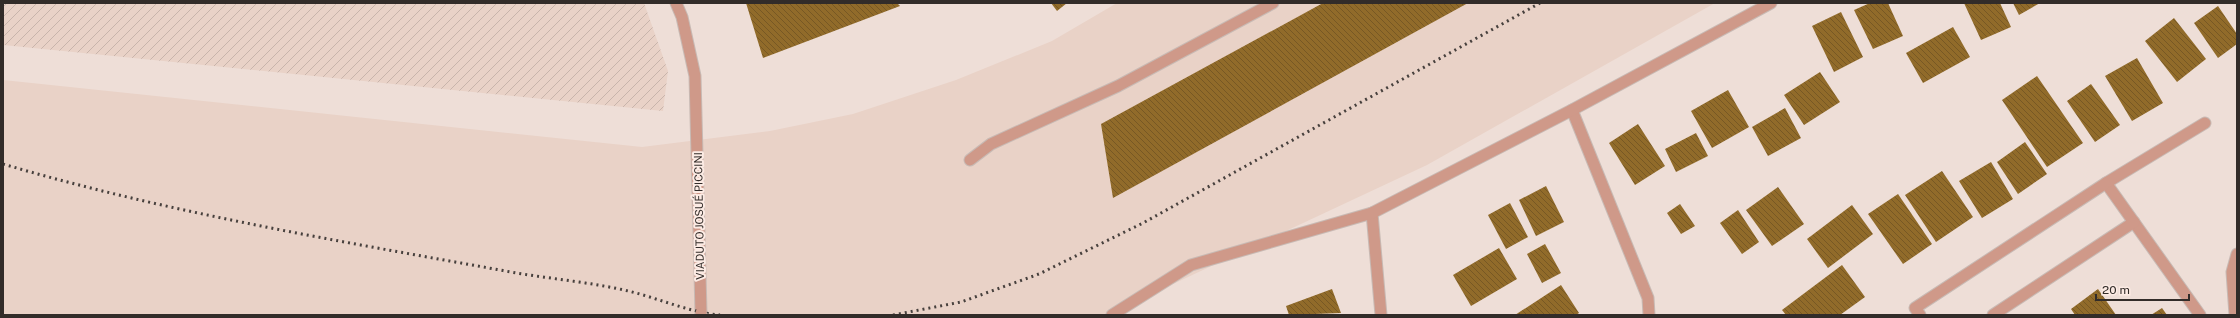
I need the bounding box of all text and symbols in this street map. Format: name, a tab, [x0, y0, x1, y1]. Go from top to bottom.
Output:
street label: VIADUTO JOSUÉ PICCINI	[691, 152, 706, 280]
scale bar	[2096, 276, 2189, 302]
text: 20 m	[2102, 283, 2130, 297]

